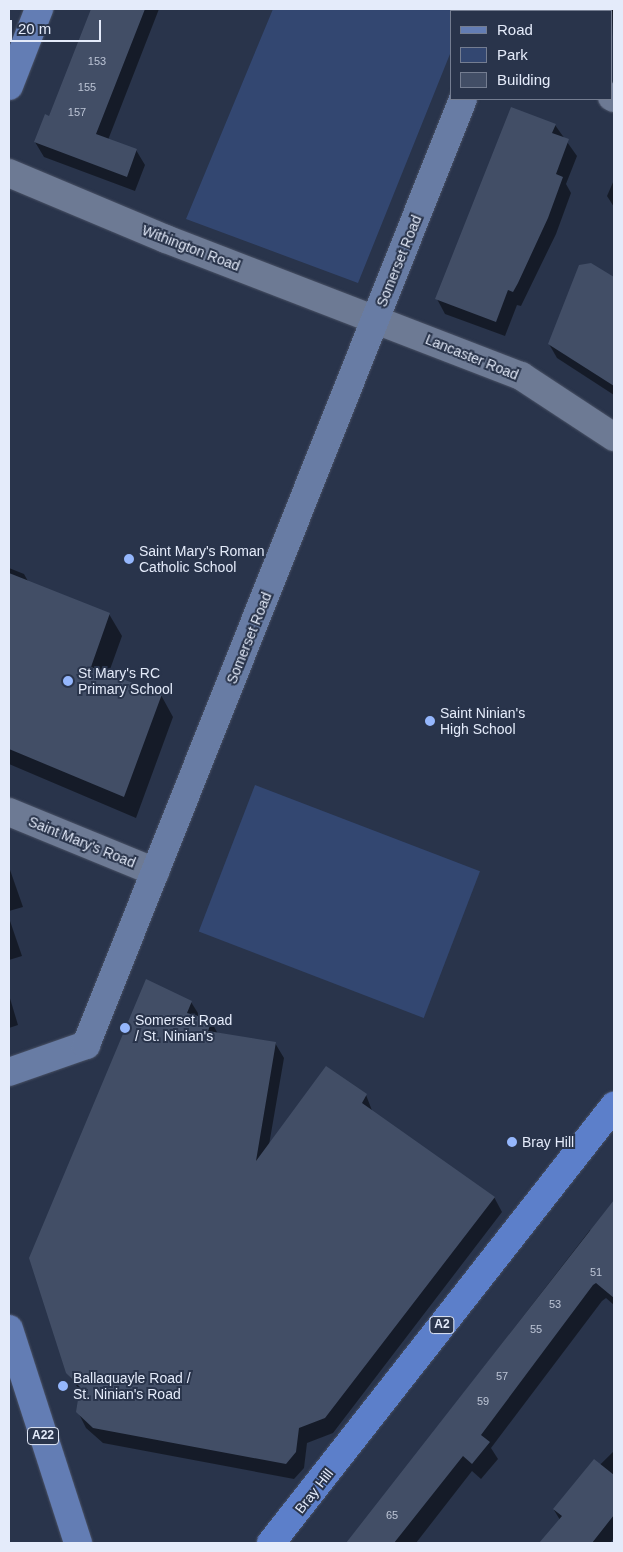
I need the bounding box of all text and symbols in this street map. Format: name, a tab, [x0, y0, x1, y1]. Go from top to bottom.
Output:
scale bar	[12, 10, 104, 42]
legend	[450, 10, 613, 100]
text: 20 m	[18, 20, 51, 37]
text: Road	[497, 21, 533, 38]
text: Park	[497, 46, 528, 63]
house number: 153	[88, 54, 106, 68]
text: Building	[497, 71, 550, 88]
house number: 155	[78, 80, 96, 94]
house number: 157	[68, 105, 86, 119]
street label: Somerset Road	[373, 213, 425, 309]
street label: Withington Road	[140, 222, 242, 274]
street label: Lancaster Road	[423, 331, 521, 383]
place label: Saint Mary's Roman Catholic School	[139, 543, 265, 576]
marker: Saint Mary's Roman Catholic School	[123, 553, 135, 565]
street label: Somerset Road	[223, 590, 275, 686]
place label: St Mary's RC Primary School	[78, 665, 173, 698]
marker: St Mary's RC Primary School	[62, 675, 74, 687]
place label: Saint Ninian's High School	[440, 705, 525, 738]
marker: Saint Ninian's High School	[424, 715, 436, 727]
street label: Saint Mary's Road	[26, 813, 138, 871]
place label: Somerset Road / St. Ninian's	[135, 1012, 232, 1044]
marker: Somerset Road / St. Ninian's	[119, 1022, 131, 1034]
place label: Bray Hill	[522, 1134, 574, 1150]
marker: Bray Hill	[506, 1136, 518, 1148]
house number: 51	[590, 1265, 602, 1279]
house number: 53	[549, 1297, 561, 1311]
road number: A2	[428, 1316, 456, 1334]
house number: 55	[530, 1322, 542, 1336]
house number: 57	[496, 1369, 508, 1383]
place label: Ballaquayle Road / St. Ninian's Road	[73, 1370, 191, 1402]
marker: Ballaquayle Road / St. Ninian's Road	[57, 1380, 69, 1392]
house number: 59	[477, 1394, 489, 1408]
road number: A22	[27, 1426, 59, 1445]
street label: Bray Hill	[291, 1465, 337, 1517]
house number: 65	[386, 1508, 398, 1522]

